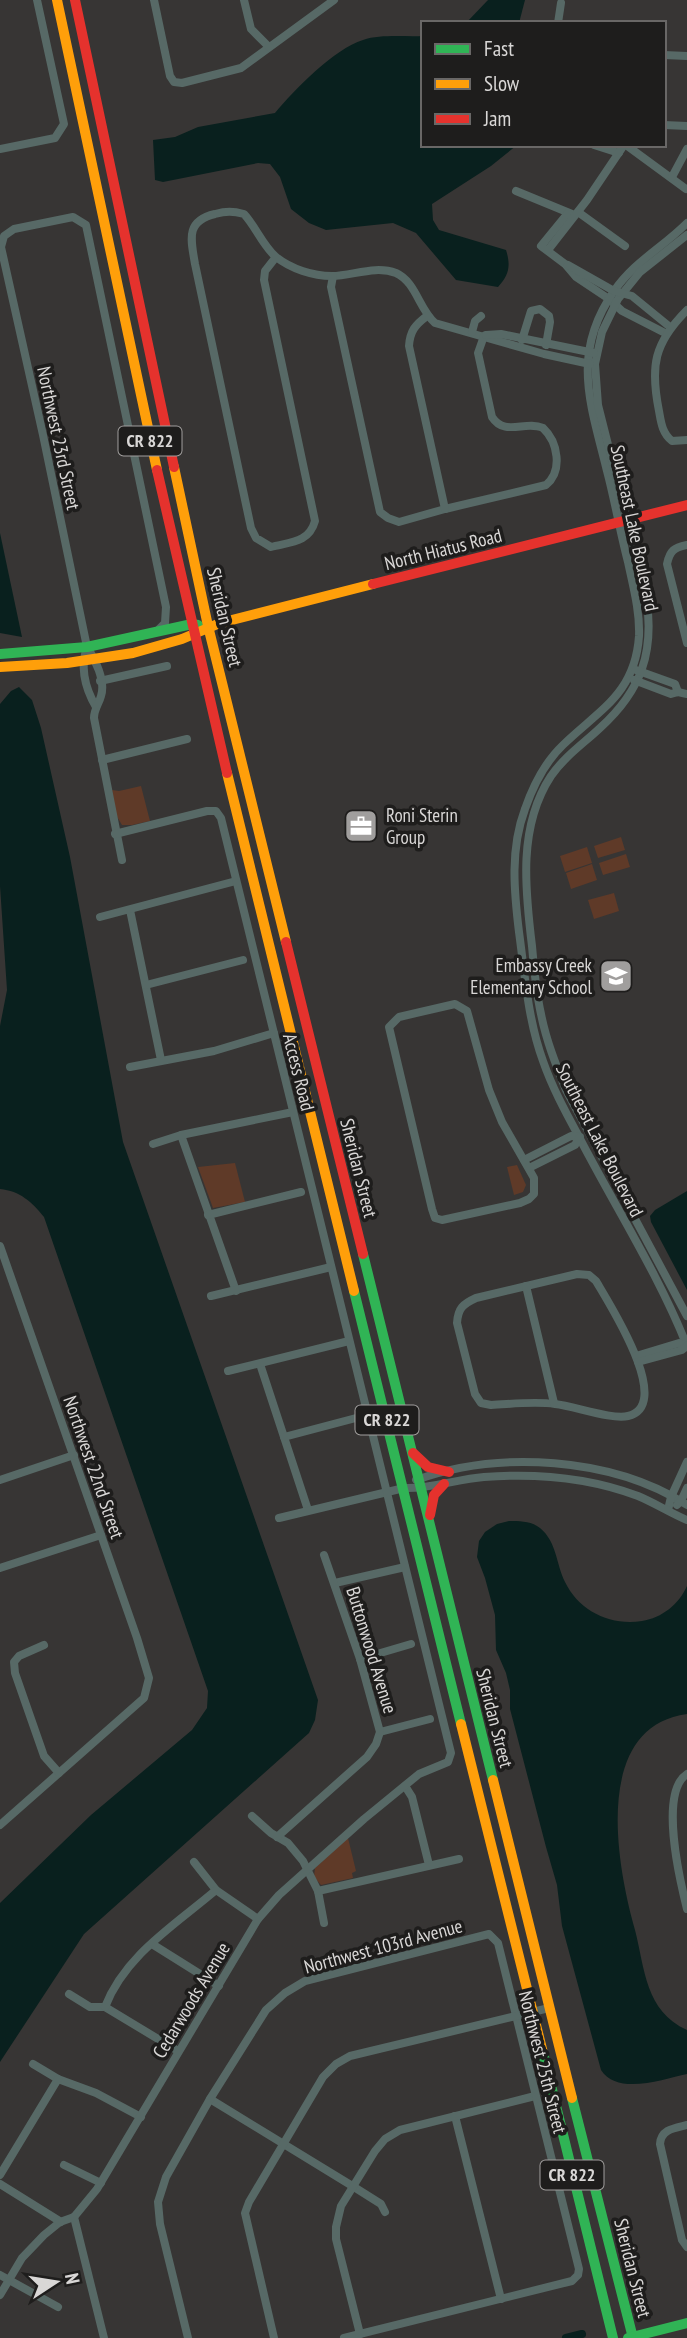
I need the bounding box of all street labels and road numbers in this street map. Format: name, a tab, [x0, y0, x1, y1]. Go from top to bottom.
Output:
street label: Northwest 23rd Street	[32, 364, 86, 513]
road number: CR 822	[118, 426, 182, 456]
street label: Southeast Lake Boulevard	[606, 443, 664, 613]
street label: North Hiatus Road	[382, 523, 504, 575]
street label: Sheridan Street	[202, 565, 248, 670]
street label: Access Road	[278, 1031, 320, 1113]
street label: Southeast Lake Boulevard	[551, 1059, 649, 1221]
street label: Sheridan Street	[335, 1116, 383, 1221]
street label: Northwest 22nd Street	[58, 1393, 130, 1542]
road number: CR 822	[356, 1406, 418, 1434]
street label: Buttonwood Avenue	[341, 1584, 403, 1716]
street label: Sheridan Street	[471, 1666, 519, 1771]
street label: Northwest 103rd Avenue	[301, 1913, 465, 1979]
street label: Cedarwoods Avenue	[147, 1938, 235, 2062]
street label: Northwest 25th Street	[514, 1988, 573, 2137]
road number: CR 822	[540, 2160, 604, 2190]
street label: Sheridan Street	[609, 2216, 657, 2321]

